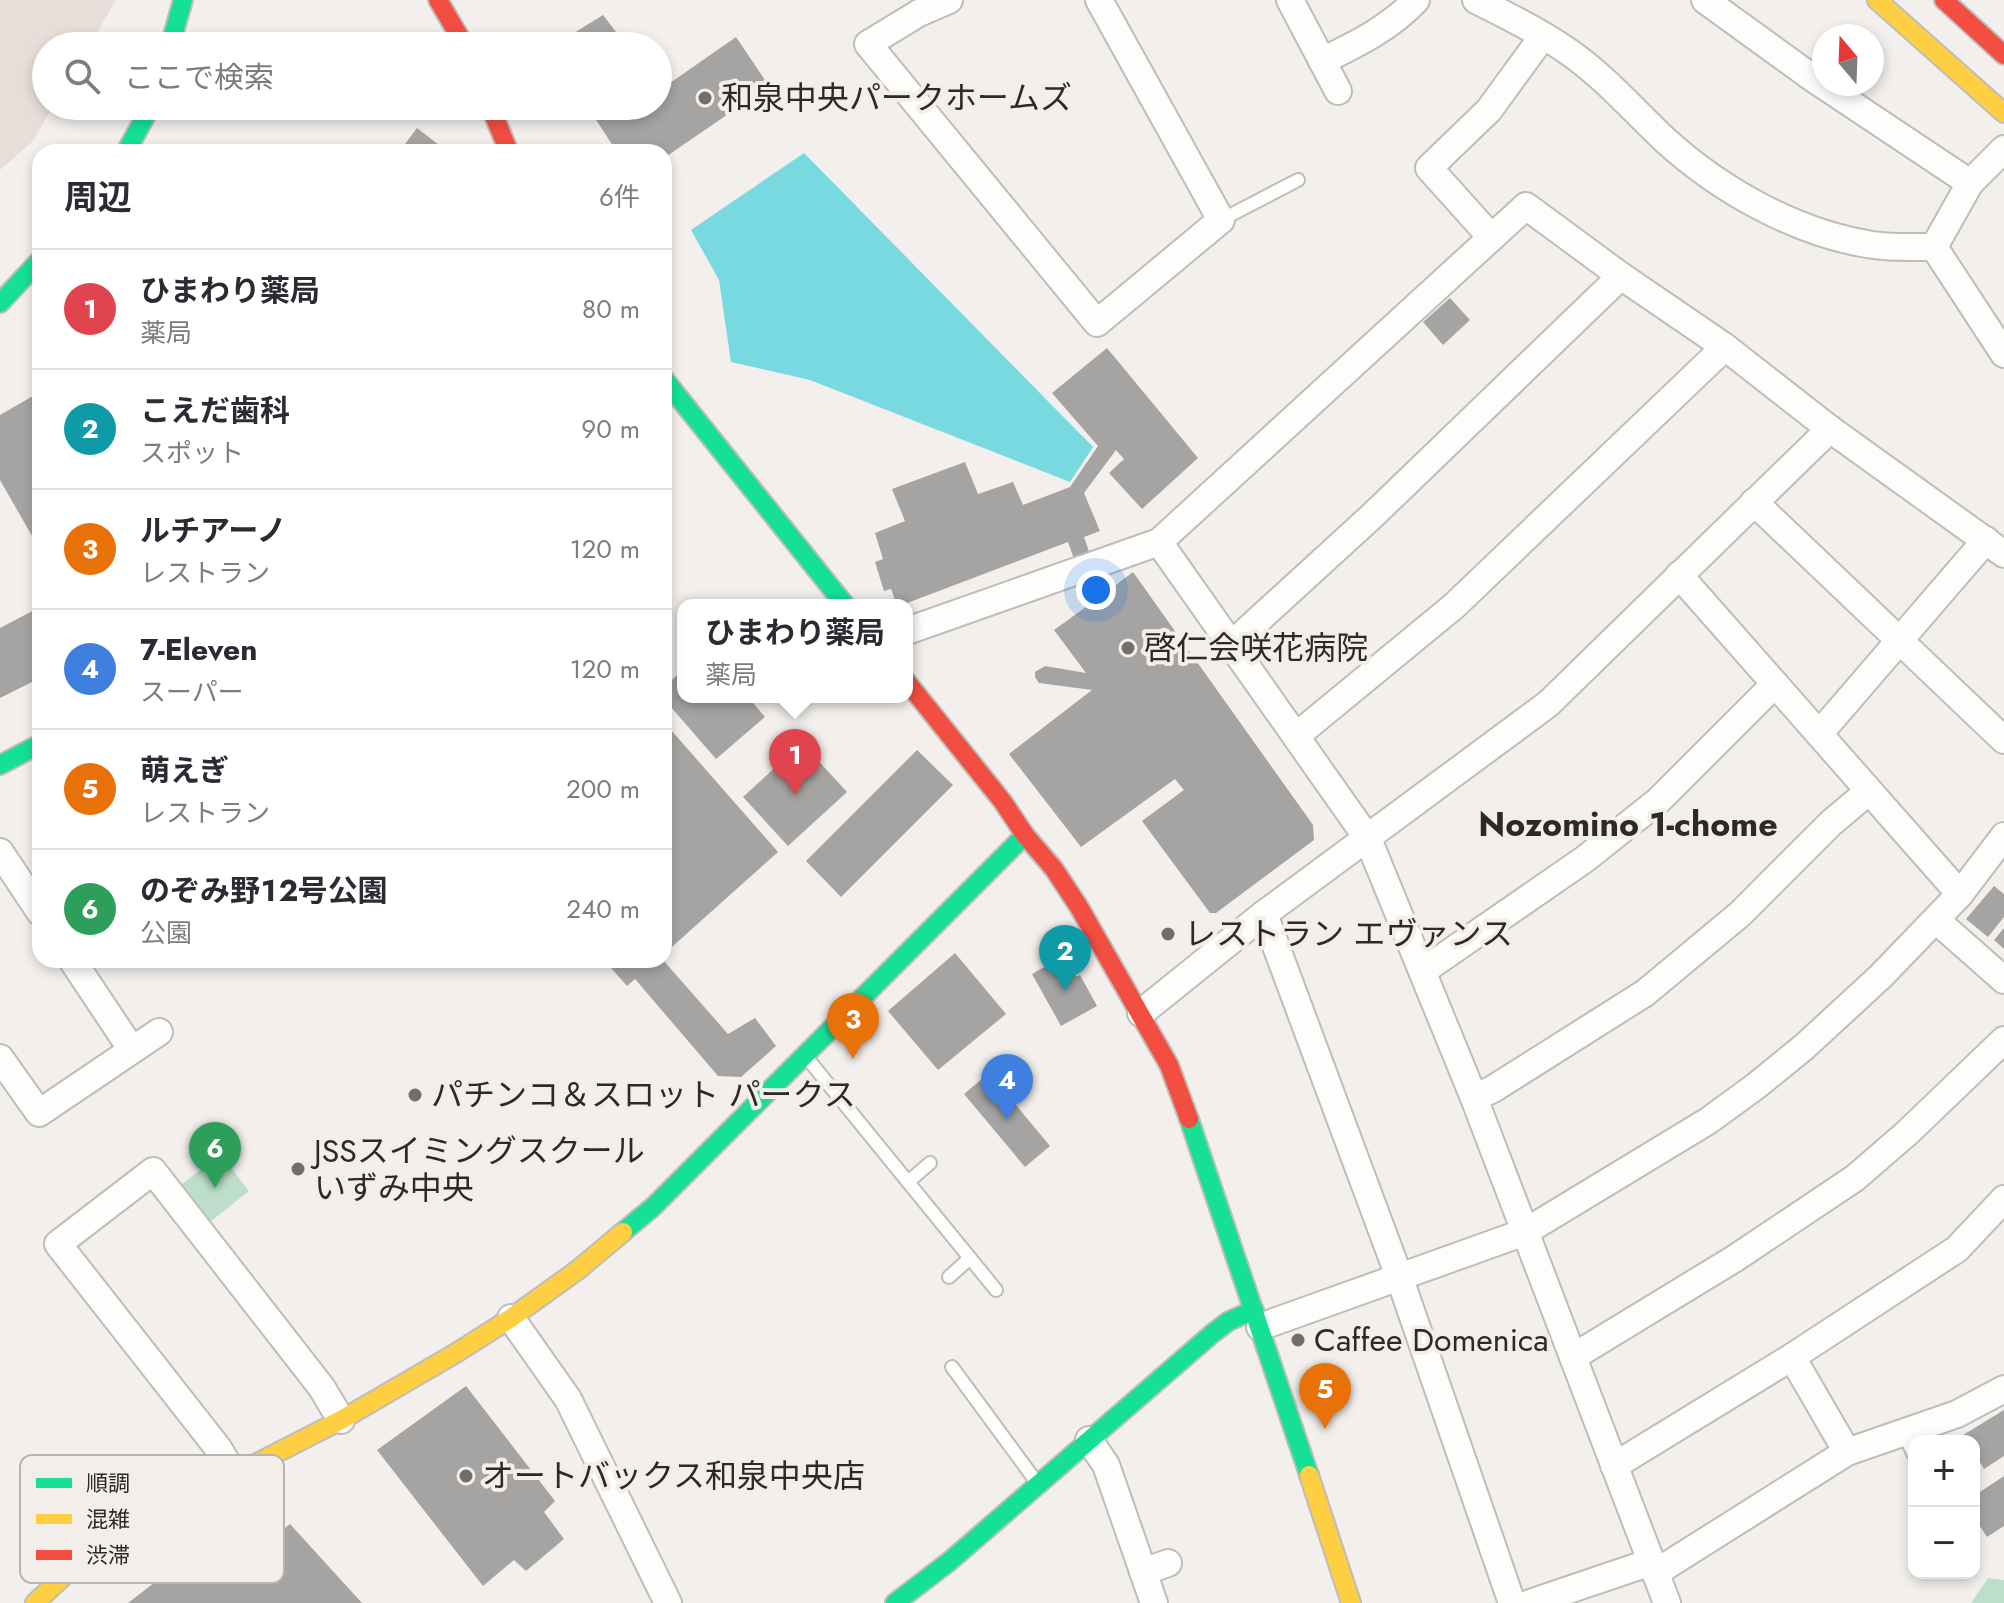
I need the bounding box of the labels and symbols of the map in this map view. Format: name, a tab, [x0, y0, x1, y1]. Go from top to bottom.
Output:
north arrow	[1812, 24, 1884, 96]
place label: 和泉中央パークホームズ	[721, 75, 1072, 121]
marker: 和泉中央パークホームズ	[696, 89, 714, 107]
your location	[1076, 570, 1116, 610]
place label: 啓仁会咲花病院	[1144, 625, 1368, 671]
marker: 啓仁会咲花病院	[1119, 639, 1137, 657]
pin: 1	[769, 729, 821, 795]
district label: Nozomino 1-chome	[1478, 800, 1778, 849]
place label: レストラン エヴァンス	[1184, 911, 1513, 957]
pin: 2	[1039, 925, 1091, 991]
marker: レストラン エヴァンス	[1159, 925, 1177, 943]
pin: 3	[827, 993, 879, 1059]
pin: 4	[981, 1054, 1033, 1120]
place label: パチンコ＆スロット パークス	[431, 1072, 856, 1118]
marker: パチンコ＆スロット パークス	[406, 1086, 424, 1104]
pin: 6	[189, 1122, 241, 1188]
place label: JSSスイミングスクール いずみ中央	[310, 1128, 645, 1211]
marker: JSSスイミングスクール いずみ中央	[289, 1160, 307, 1178]
place label: Caffee Domenica	[1314, 1317, 1549, 1363]
marker: Caffee Domenica	[1289, 1331, 1307, 1349]
pin: 5	[1299, 1363, 1351, 1429]
place label: オートバックス和泉中央店	[482, 1453, 865, 1499]
legend	[20, 1455, 284, 1583]
text: 順調	[86, 1467, 130, 1499]
marker: オートバックス和泉中央店	[457, 1467, 475, 1485]
text: 混雑	[86, 1503, 130, 1535]
text: 渋滞	[86, 1539, 130, 1571]

